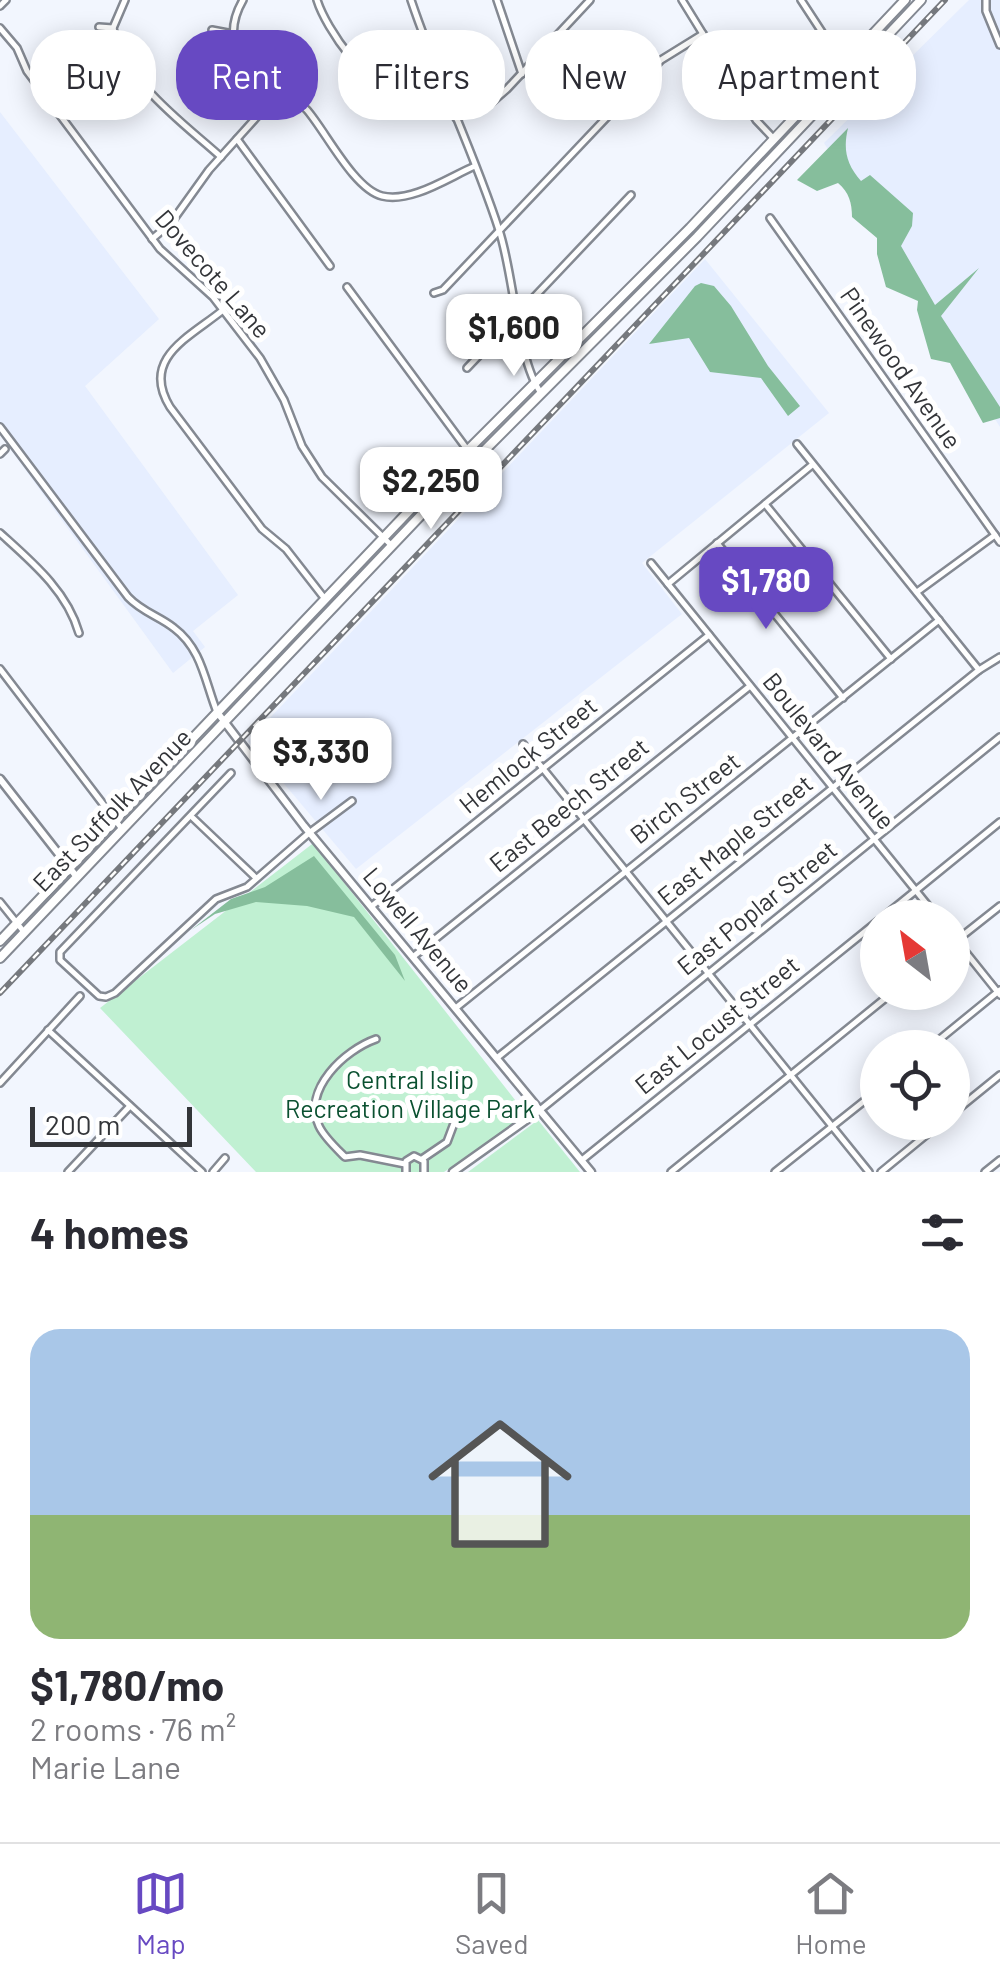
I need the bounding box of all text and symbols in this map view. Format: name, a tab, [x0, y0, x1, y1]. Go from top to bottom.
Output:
chip: Buy	[30, 30, 156, 120]
chip: Rent	[176, 30, 318, 120]
chip: Filters	[338, 30, 505, 120]
chip: New	[525, 30, 662, 120]
chip: Apartment	[682, 30, 916, 120]
street label: Dovecote Lane	[150, 203, 278, 344]
street label: Pinewood Avenue	[835, 281, 969, 454]
pin: $1,600	[433, 294, 595, 379]
text: $1,600	[468, 307, 560, 345]
pin: $2,250	[350, 447, 512, 532]
text: $2,250	[382, 460, 480, 498]
pin: $1,780	[685, 547, 847, 632]
text: $1,780	[721, 560, 811, 598]
street label: Boulevard Avenue	[757, 666, 902, 835]
street label: Hemlock Street	[452, 690, 602, 819]
pin: $3,330	[240, 718, 402, 803]
street label: East Suffolk Avenue	[26, 722, 197, 897]
text: $3,330	[273, 731, 369, 769]
street label: East Beech Street	[483, 731, 654, 878]
street label: Birch Street	[624, 745, 745, 849]
street label: East Maple Street	[651, 768, 818, 911]
street label: East Poplar Street	[671, 834, 842, 981]
street label: Lowell Avenue	[358, 861, 480, 998]
north arrow	[860, 900, 970, 1010]
map controls	[860, 900, 970, 1140]
street label: East Locust Street	[628, 949, 805, 1100]
button: locate	[860, 1030, 970, 1140]
park label: Central Islip Recreation Village Park	[285, 1064, 535, 1123]
scale bar	[30, 1102, 192, 1146]
text: 200 m	[45, 1107, 120, 1141]
icon: filters	[915, 1205, 970, 1260]
text: 4 homes	[30, 1207, 189, 1257]
icon: home	[410, 1394, 590, 1574]
text: $1,780/mo	[30, 1659, 225, 1709]
text: 2 rooms · 76 m²	[30, 1709, 236, 1747]
text: Marie Lane	[30, 1747, 181, 1785]
tab: Map	[133, 1866, 188, 1960]
tab: Saved	[455, 1866, 528, 1960]
tab: Home	[795, 1866, 867, 1960]

